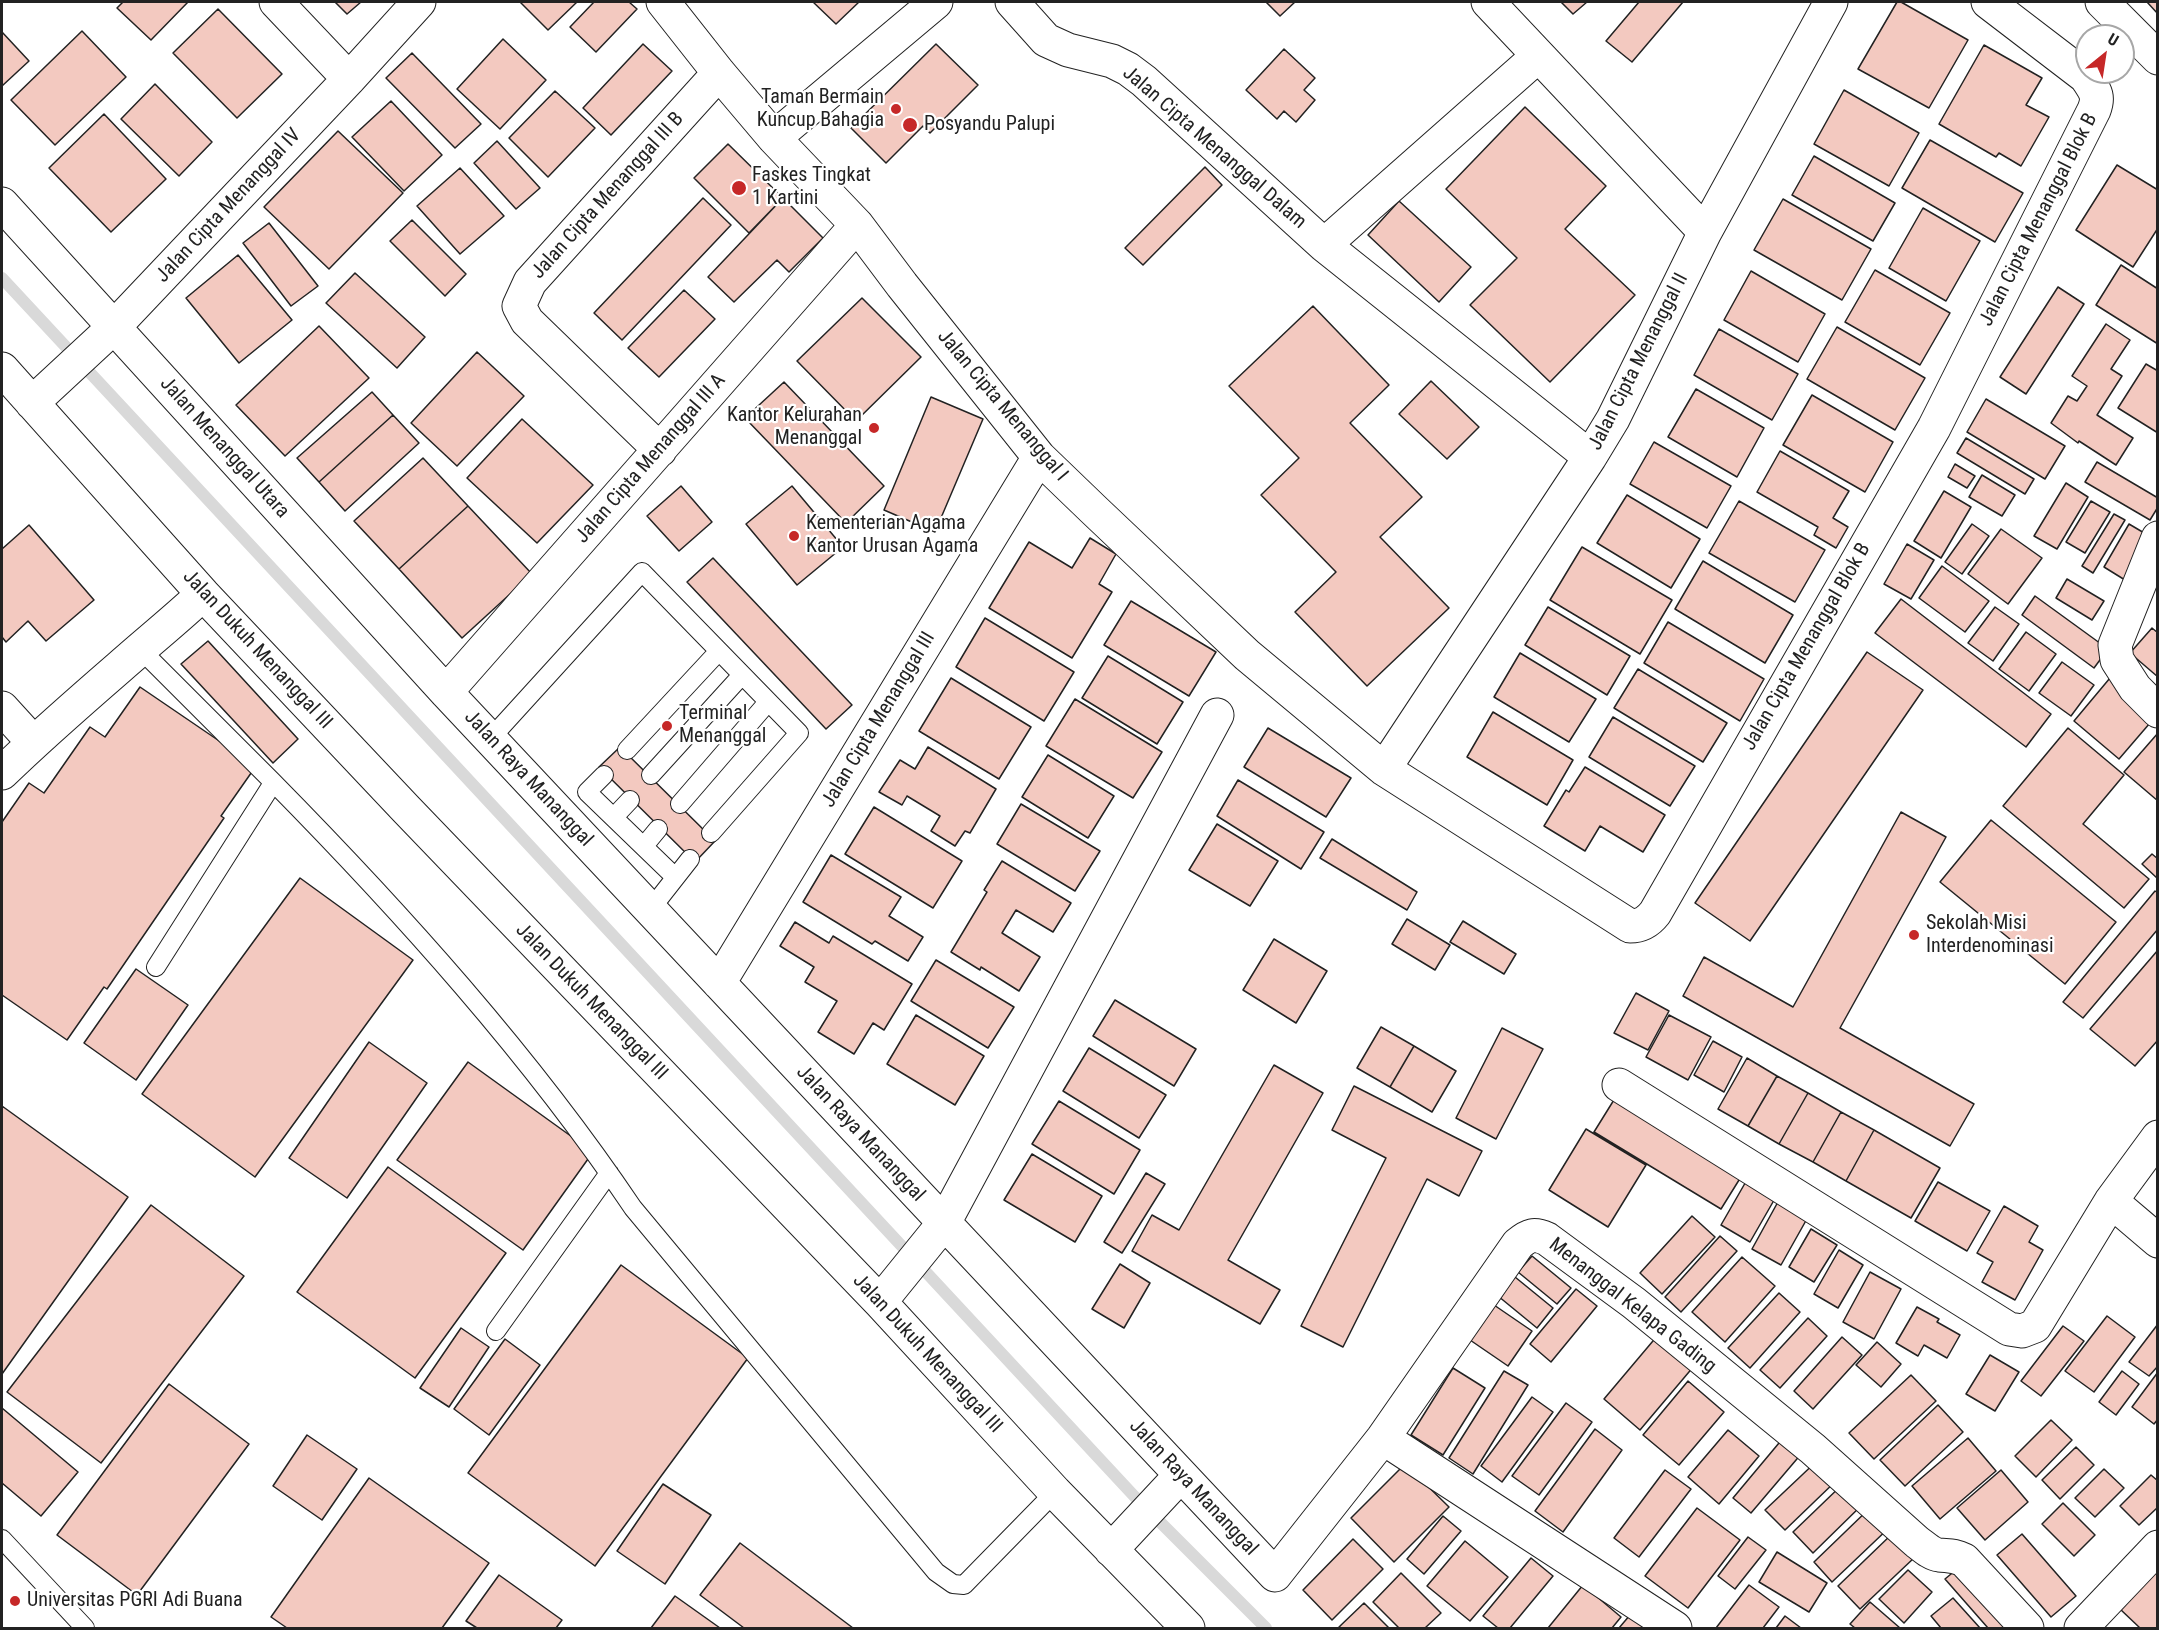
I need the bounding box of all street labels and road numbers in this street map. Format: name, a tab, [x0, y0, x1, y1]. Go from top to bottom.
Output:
street label: Jalan Cipta Menanggal Dalam	[1117, 62, 1311, 234]
street label: Jalan Cipta Menanggal III B	[527, 108, 689, 284]
street label: Jalan Cipta Menanggal Blok B	[1975, 110, 2103, 330]
street label: Jalan Cipta Menanggal IV	[151, 124, 307, 288]
street label: Jalan Cipta Menanggal II	[1584, 269, 1694, 455]
street label: Jalan Cipta Menanggal I	[932, 325, 1072, 487]
street label: Jalan Cipta Menanggal III A	[571, 369, 731, 549]
street label: Jalan Menanggal Utara	[154, 372, 294, 524]
street label: Jalan Cipta Menanggal Blok B	[1738, 539, 1876, 755]
street label: Jalan Dukuh Menanggal III	[177, 566, 337, 734]
street label: Jalan Cipta Menanggal III	[817, 628, 941, 812]
street label: Jalan Raya Mananggal	[459, 706, 597, 852]
street label: Jalan Dukuh Menanggal III	[510, 919, 672, 1085]
street label: Jalan Raya Mananggal	[791, 1061, 929, 1207]
street label: Menanggal Kelapa Gading	[1544, 1233, 1720, 1379]
street label: Jalan Dukuh Menanggal III	[847, 1270, 1007, 1438]
street label: Jalan Raya Mananggal	[1124, 1415, 1262, 1561]

